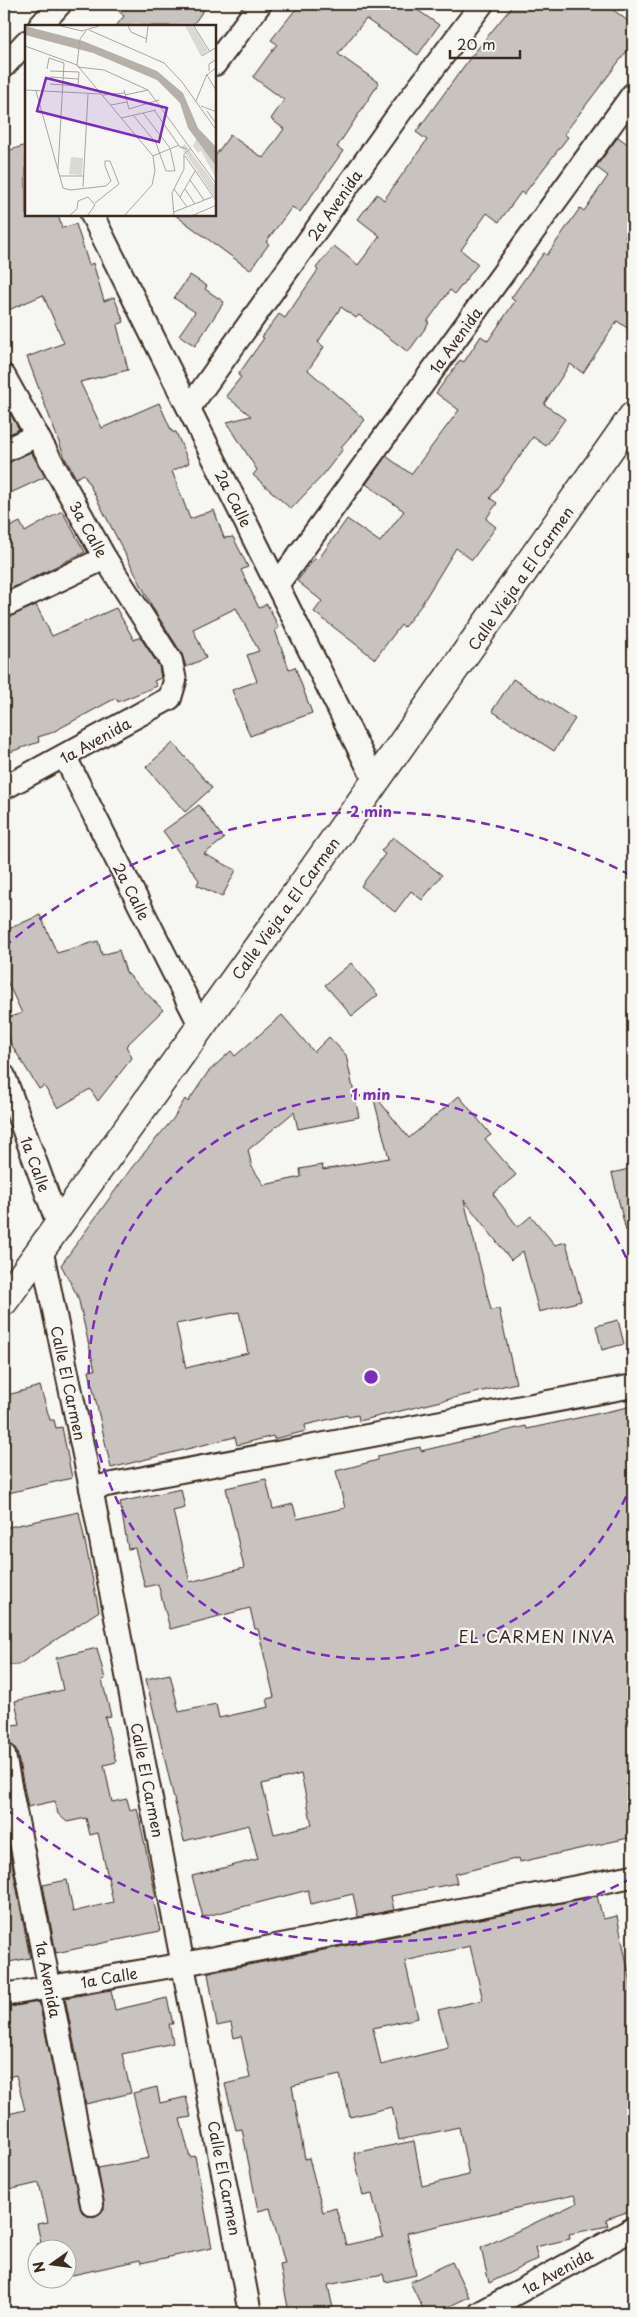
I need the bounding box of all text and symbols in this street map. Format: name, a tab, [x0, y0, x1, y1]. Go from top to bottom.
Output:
inset map	[25, 25, 216, 216]
scale bar	[450, 28, 520, 60]
text: 20 m	[457, 32, 496, 55]
street label: 2a Avenida	[301, 164, 367, 245]
street label: 1a Avenida	[423, 301, 488, 378]
street label: 2a Calle	[210, 465, 258, 531]
street label: 3a Calle	[64, 497, 114, 561]
street label: Calle Vieja a El Carmen	[462, 501, 578, 655]
street label: 1a Avenida	[55, 711, 135, 769]
text: 2 min	[350, 799, 392, 822]
street label: Calle Vieja a El Carmen	[225, 832, 345, 984]
street label: 2a Calle	[108, 858, 156, 924]
text: 1 min	[352, 1082, 390, 1105]
street label: 1a Calle	[15, 1133, 57, 1195]
street label: Calle El Carmen	[46, 1324, 92, 1442]
centre of rings	[362, 1368, 380, 1386]
district label: EL CARMEN INVA	[459, 1624, 615, 1648]
street label: Calle El Carmen	[126, 1721, 170, 1839]
street label: 1a Avenida	[30, 1939, 68, 2020]
street label: 1a Calle	[79, 1961, 139, 1993]
street label: Calle El Carmen	[203, 2119, 247, 2237]
north arrow	[28, 2240, 78, 2290]
street label: 1a Avenida	[517, 2242, 597, 2300]
text: N	[27, 2259, 50, 2275]

